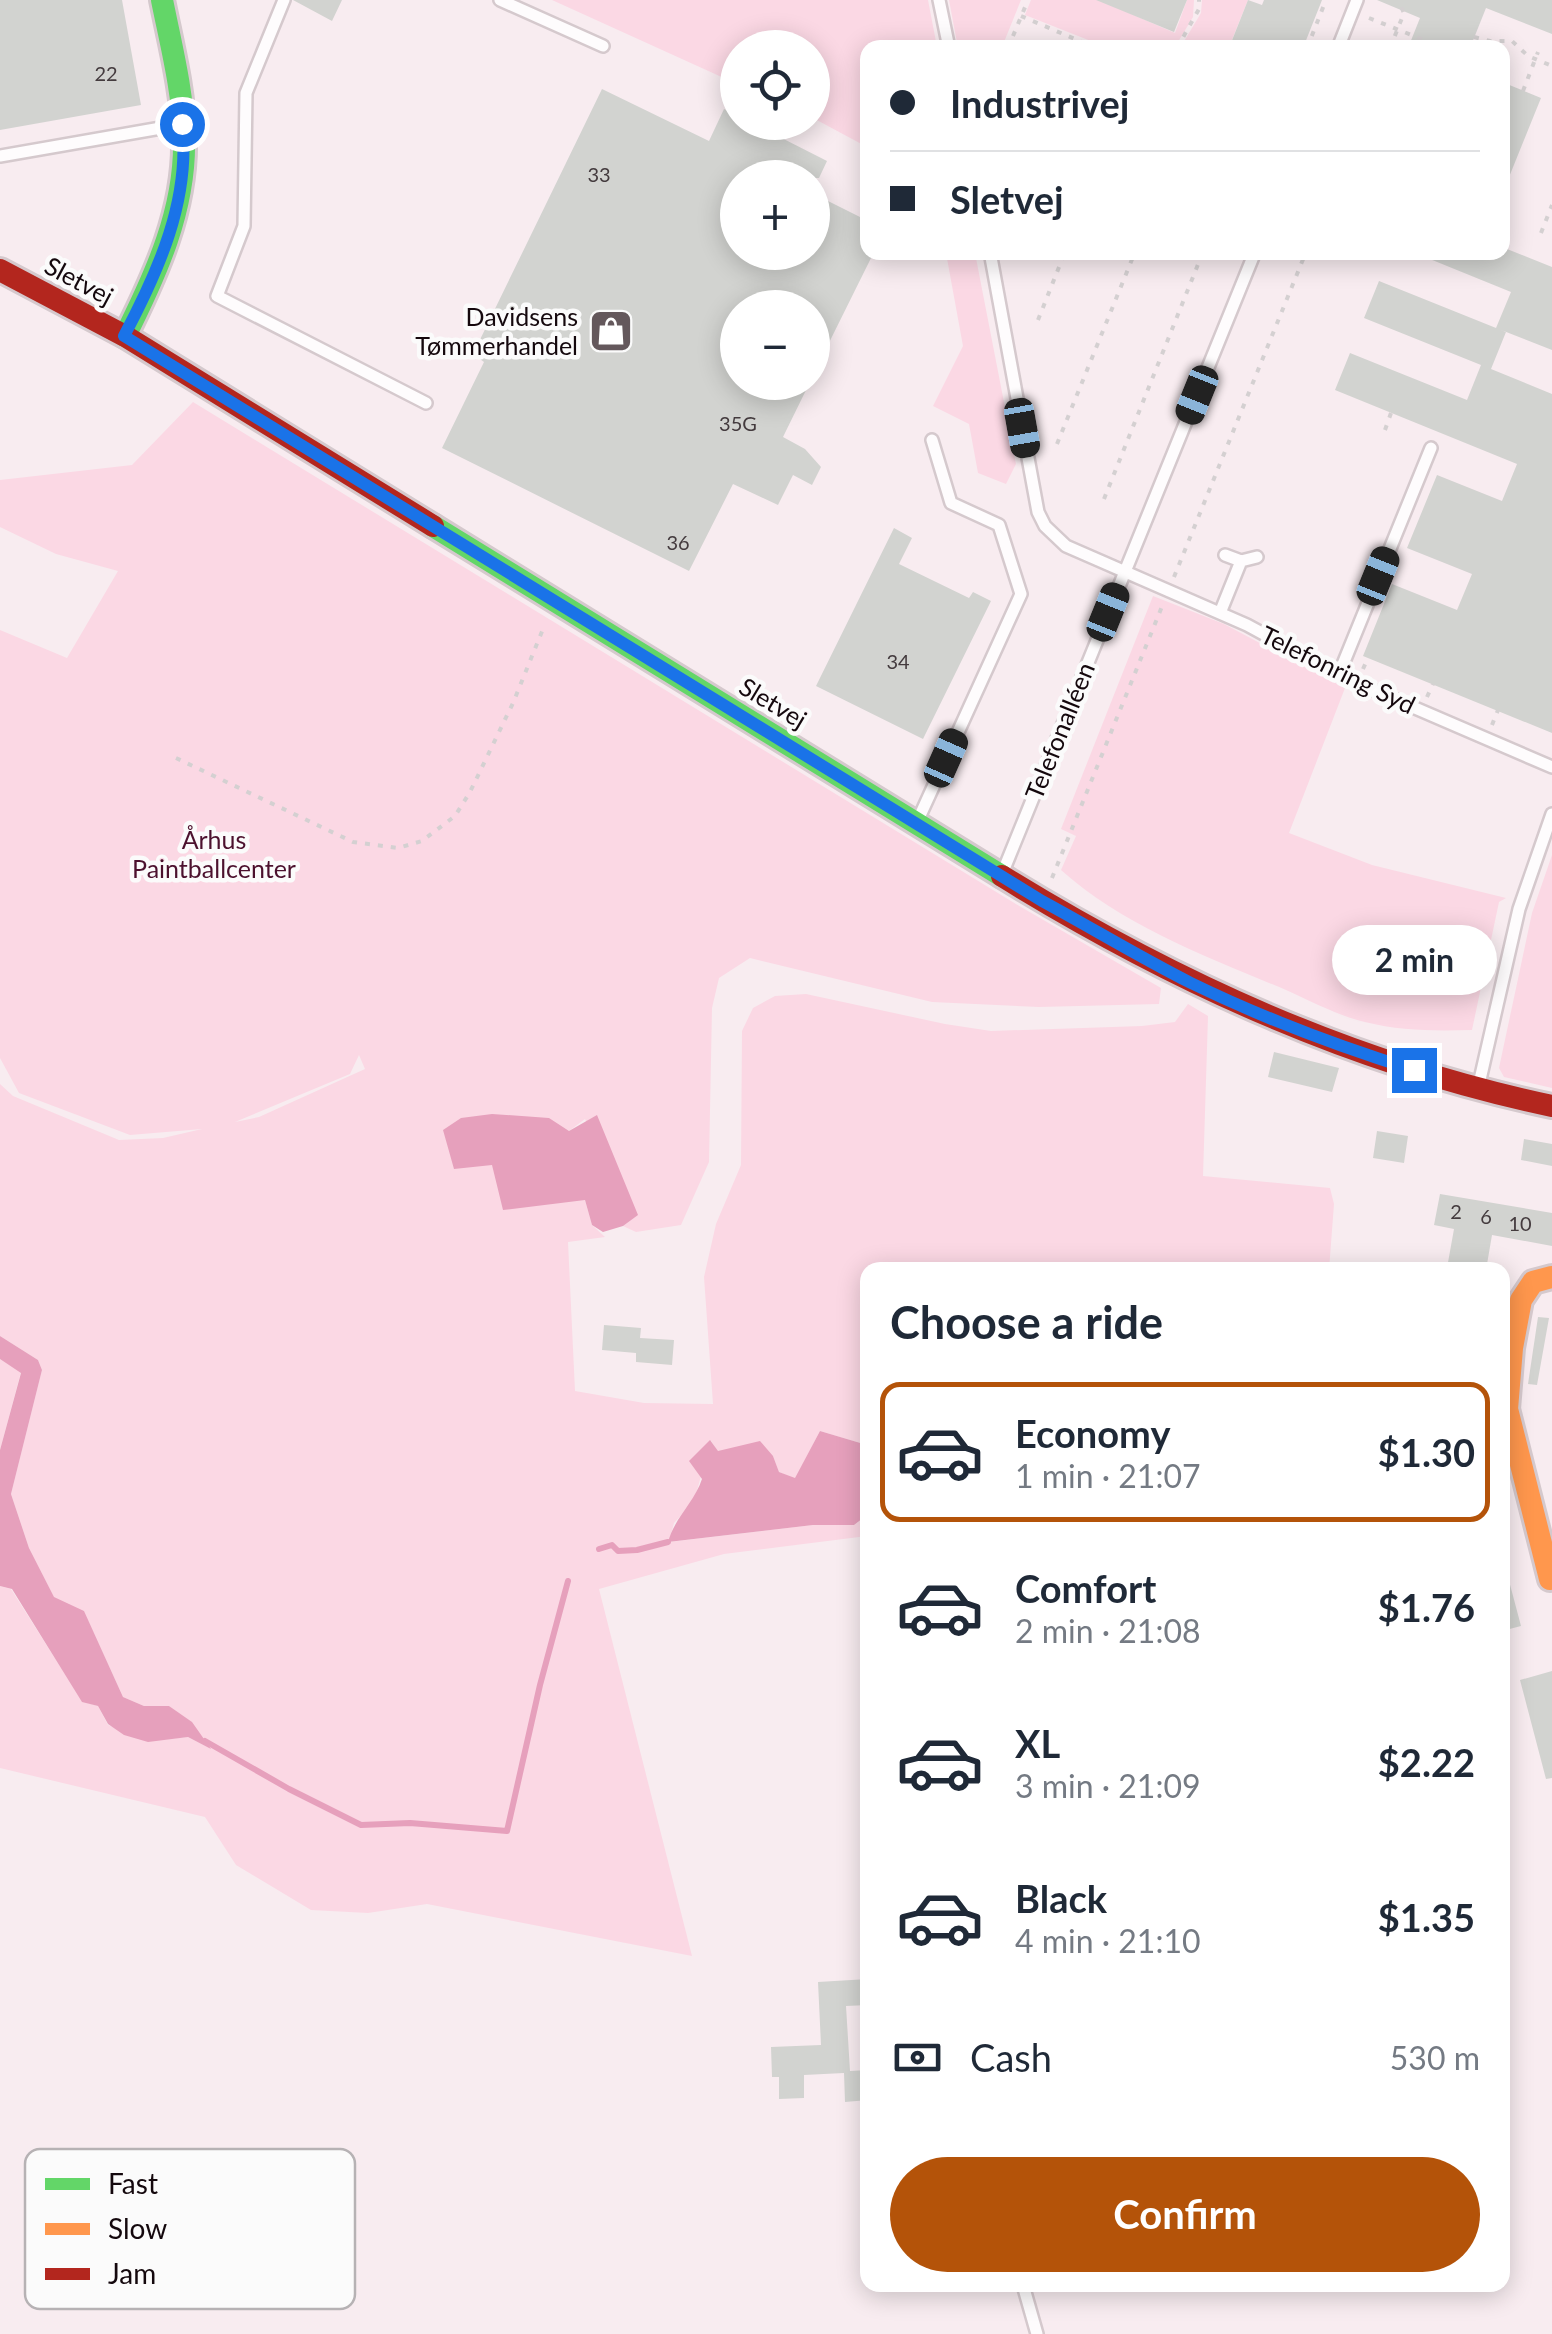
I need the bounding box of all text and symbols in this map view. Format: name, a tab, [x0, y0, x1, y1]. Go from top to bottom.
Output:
map controls	[720, 30, 830, 400]
button: locate	[720, 30, 830, 140]
house number: 22	[94, 61, 118, 85]
text: Industrivej	[950, 80, 1129, 126]
route start	[160, 102, 205, 147]
button: +	[720, 160, 830, 270]
house number: 33	[587, 162, 611, 186]
text: Sletvej	[950, 176, 1064, 222]
street label: Sletvej	[40, 250, 119, 311]
button: −	[720, 290, 830, 400]
place label: Davidsens Tømmerhandel	[415, 301, 578, 360]
shop icon: Davidsens Tømmerhandel	[588, 308, 634, 354]
car	[1172, 362, 1222, 428]
car	[1002, 396, 1042, 460]
house number: 35G	[719, 411, 757, 435]
house number: 36	[666, 530, 690, 554]
car	[1353, 543, 1403, 609]
car	[1083, 579, 1133, 645]
street label: Telefonring Syd	[1256, 619, 1421, 719]
house number: 34	[886, 649, 910, 673]
street label: Telefonalléen	[1018, 658, 1100, 803]
street label: Sletvej	[734, 670, 813, 734]
car	[920, 724, 972, 792]
park label: Århus Paintballcenter	[132, 824, 296, 883]
callout: 2 min	[1332, 925, 1496, 995]
text: 2 min	[1375, 940, 1454, 979]
route end	[1392, 1048, 1437, 1093]
house number: 2	[1450, 1199, 1462, 1223]
house number: 6	[1480, 1204, 1492, 1228]
house number: 10	[1508, 1211, 1532, 1235]
text: Choose a ride	[890, 1295, 1163, 1349]
icon: car	[895, 1407, 985, 1497]
text: Economy	[1015, 1410, 1170, 1456]
text: $1.30	[1378, 1429, 1475, 1475]
text: 1 min · 21:07	[1015, 1456, 1201, 1495]
icon: car	[895, 1562, 985, 1652]
text: Comfort	[1015, 1565, 1156, 1611]
text: $1.76	[1378, 1584, 1475, 1630]
text: 2 min · 21:08	[1015, 1611, 1201, 1650]
icon: car	[895, 1717, 985, 1807]
text: XL	[1015, 1720, 1060, 1766]
text: $2.22	[1378, 1739, 1475, 1785]
text: 3 min · 21:09	[1015, 1766, 1201, 1805]
icon: car	[895, 1872, 985, 1962]
text: Black	[1015, 1875, 1107, 1921]
text: $1.35	[1378, 1894, 1475, 1940]
text: 4 min · 21:10	[1015, 1921, 1201, 1960]
icon: cash	[890, 2030, 945, 2085]
text: Cash	[970, 2034, 1052, 2080]
text: 530 m	[1390, 2038, 1480, 2077]
legend	[25, 2149, 355, 2309]
button: Confirm	[890, 2157, 1480, 2272]
text: Fast	[108, 2166, 158, 2200]
text: Slow	[108, 2211, 167, 2245]
text: Jam	[108, 2256, 156, 2290]

